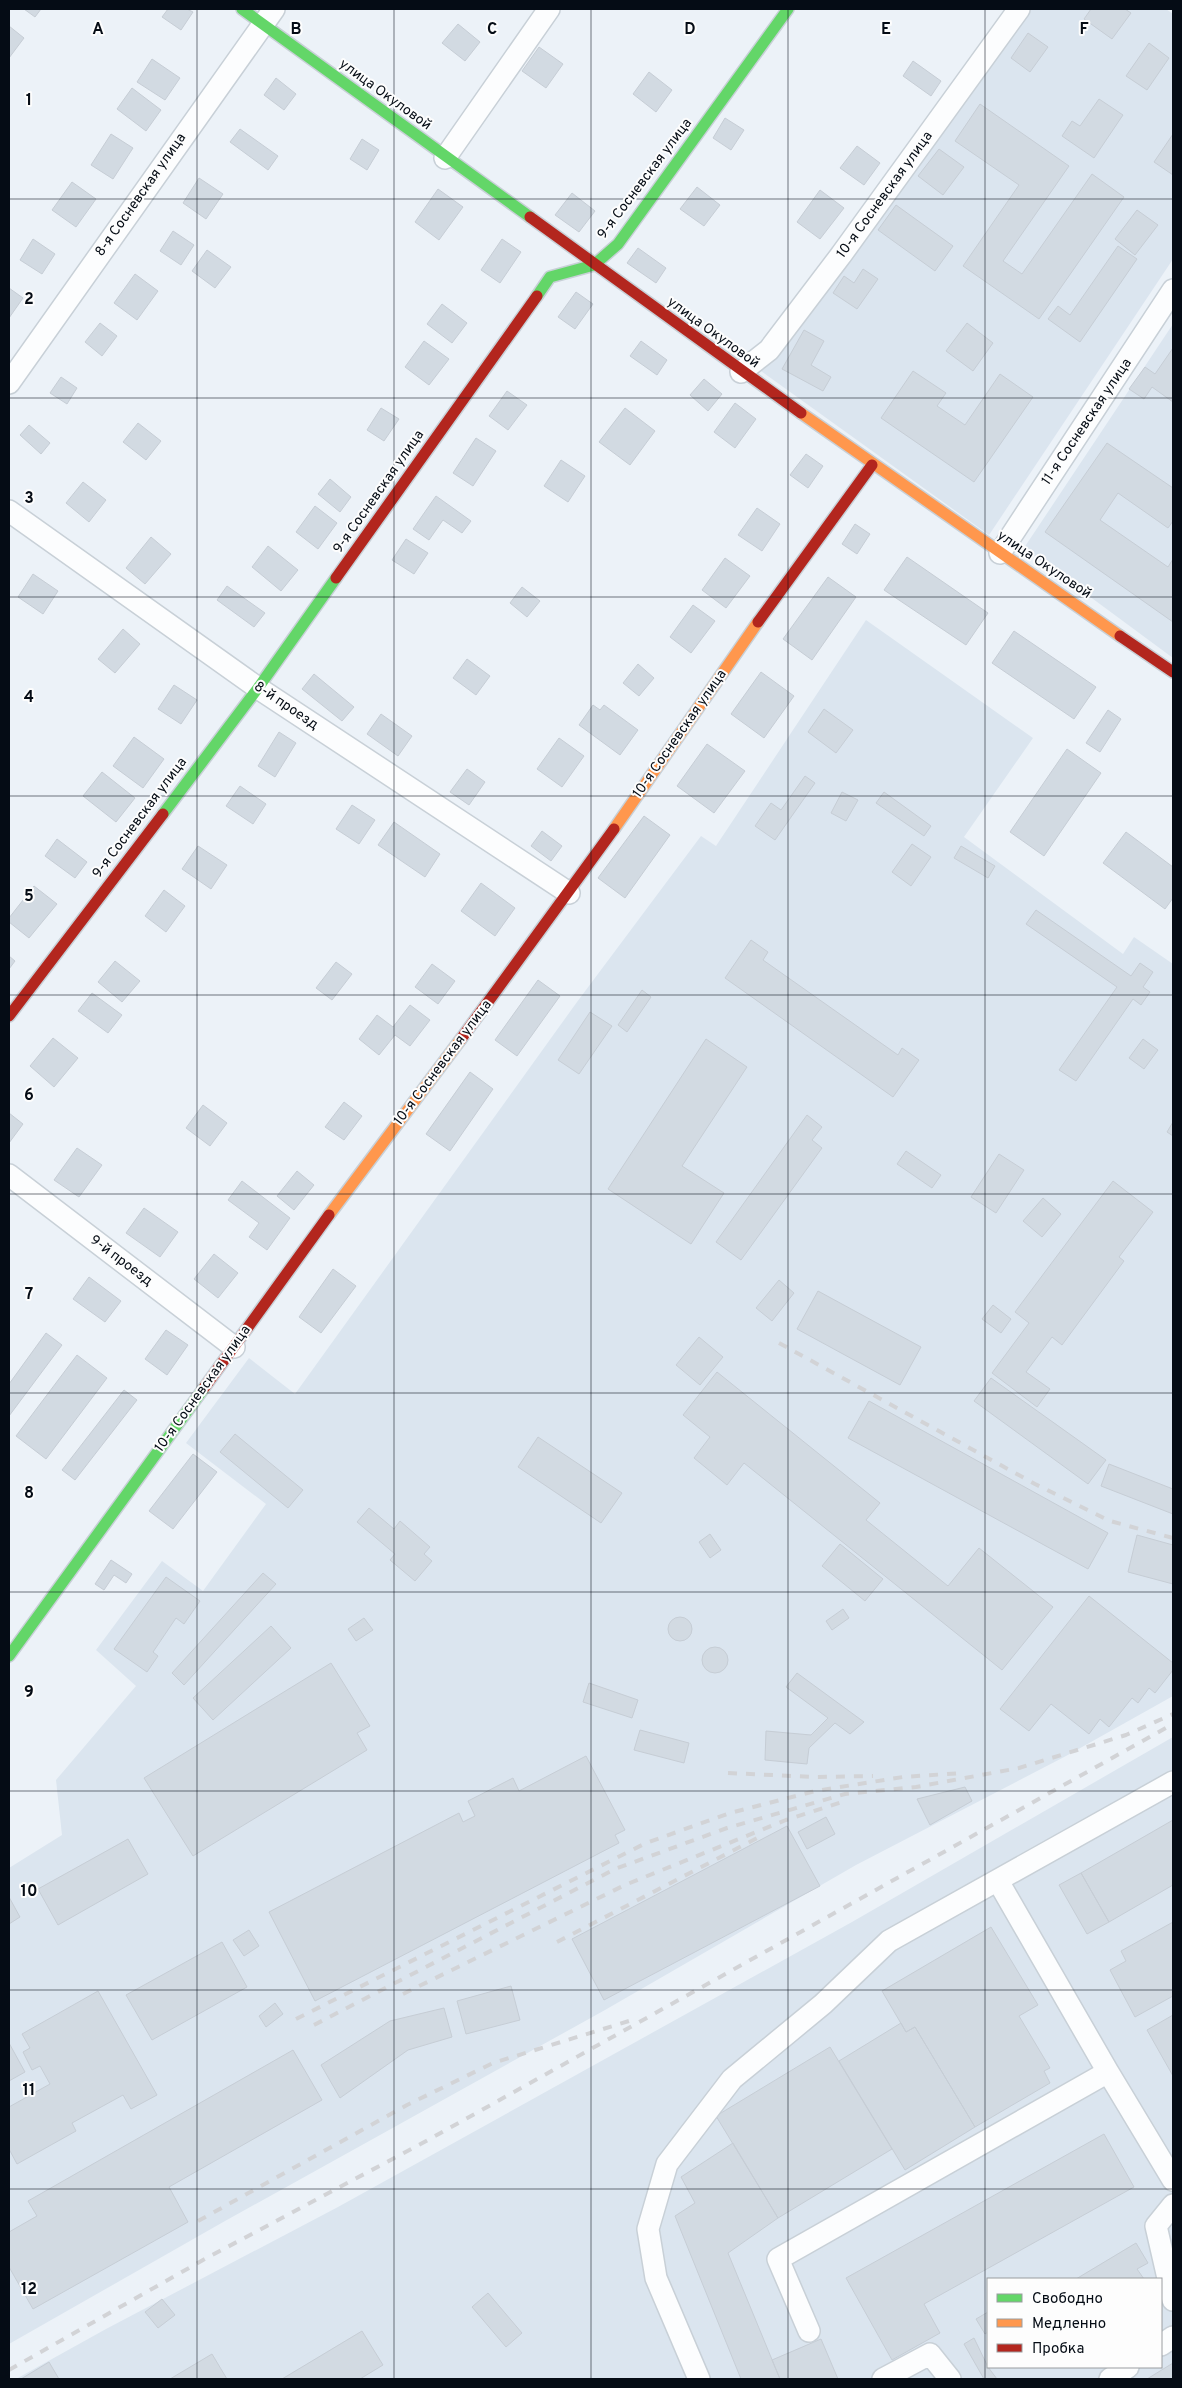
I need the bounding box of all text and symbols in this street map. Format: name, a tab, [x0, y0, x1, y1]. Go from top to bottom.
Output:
text: A	[92, 20, 104, 40]
text: B	[290, 20, 302, 40]
text: C	[487, 20, 497, 40]
text: D	[684, 20, 696, 40]
text: E	[881, 20, 891, 40]
text: F	[1079, 20, 1089, 40]
street label: улица Окуловой	[336, 56, 434, 134]
text: 1	[26, 91, 32, 111]
street label: 9-я Сосневская улица	[594, 115, 696, 243]
street label: 10-я Сосневская улица	[833, 128, 937, 262]
street label: 8-я Сосневская улица	[92, 130, 190, 260]
text: 2	[24, 290, 34, 310]
street label: улица Окуловой	[664, 294, 762, 372]
street label: 11-я Сосневская улица	[1038, 355, 1136, 489]
street label: 9-я Сосневская улица	[330, 427, 428, 557]
text: 3	[24, 489, 34, 509]
street label: улица Окуловой	[994, 527, 1094, 603]
street label: 10-я Сосневская улица	[629, 667, 731, 801]
street label: 8-й проезд	[250, 678, 322, 734]
text: 4	[24, 688, 34, 708]
street label: 9-я Сосневская улица	[89, 754, 191, 882]
text: 5	[24, 887, 34, 907]
street label: 10-я Сосневская улица	[390, 997, 496, 1129]
text: 6	[24, 1086, 34, 1106]
street label: 9-й проезд	[86, 1232, 156, 1290]
text: 7	[25, 1285, 33, 1305]
street label: 10-я Сосневская улица	[151, 1322, 255, 1456]
text: 8	[24, 1484, 34, 1504]
text: 9	[24, 1683, 34, 1703]
text: 10	[21, 1882, 37, 1902]
text: 11	[23, 2081, 35, 2101]
legend	[987, 2278, 1162, 2368]
text: 12	[21, 2280, 37, 2300]
text: Свободно	[1032, 2290, 1103, 2309]
text: Медленно	[1032, 2315, 1106, 2334]
text: Пробка	[1032, 2340, 1084, 2359]

